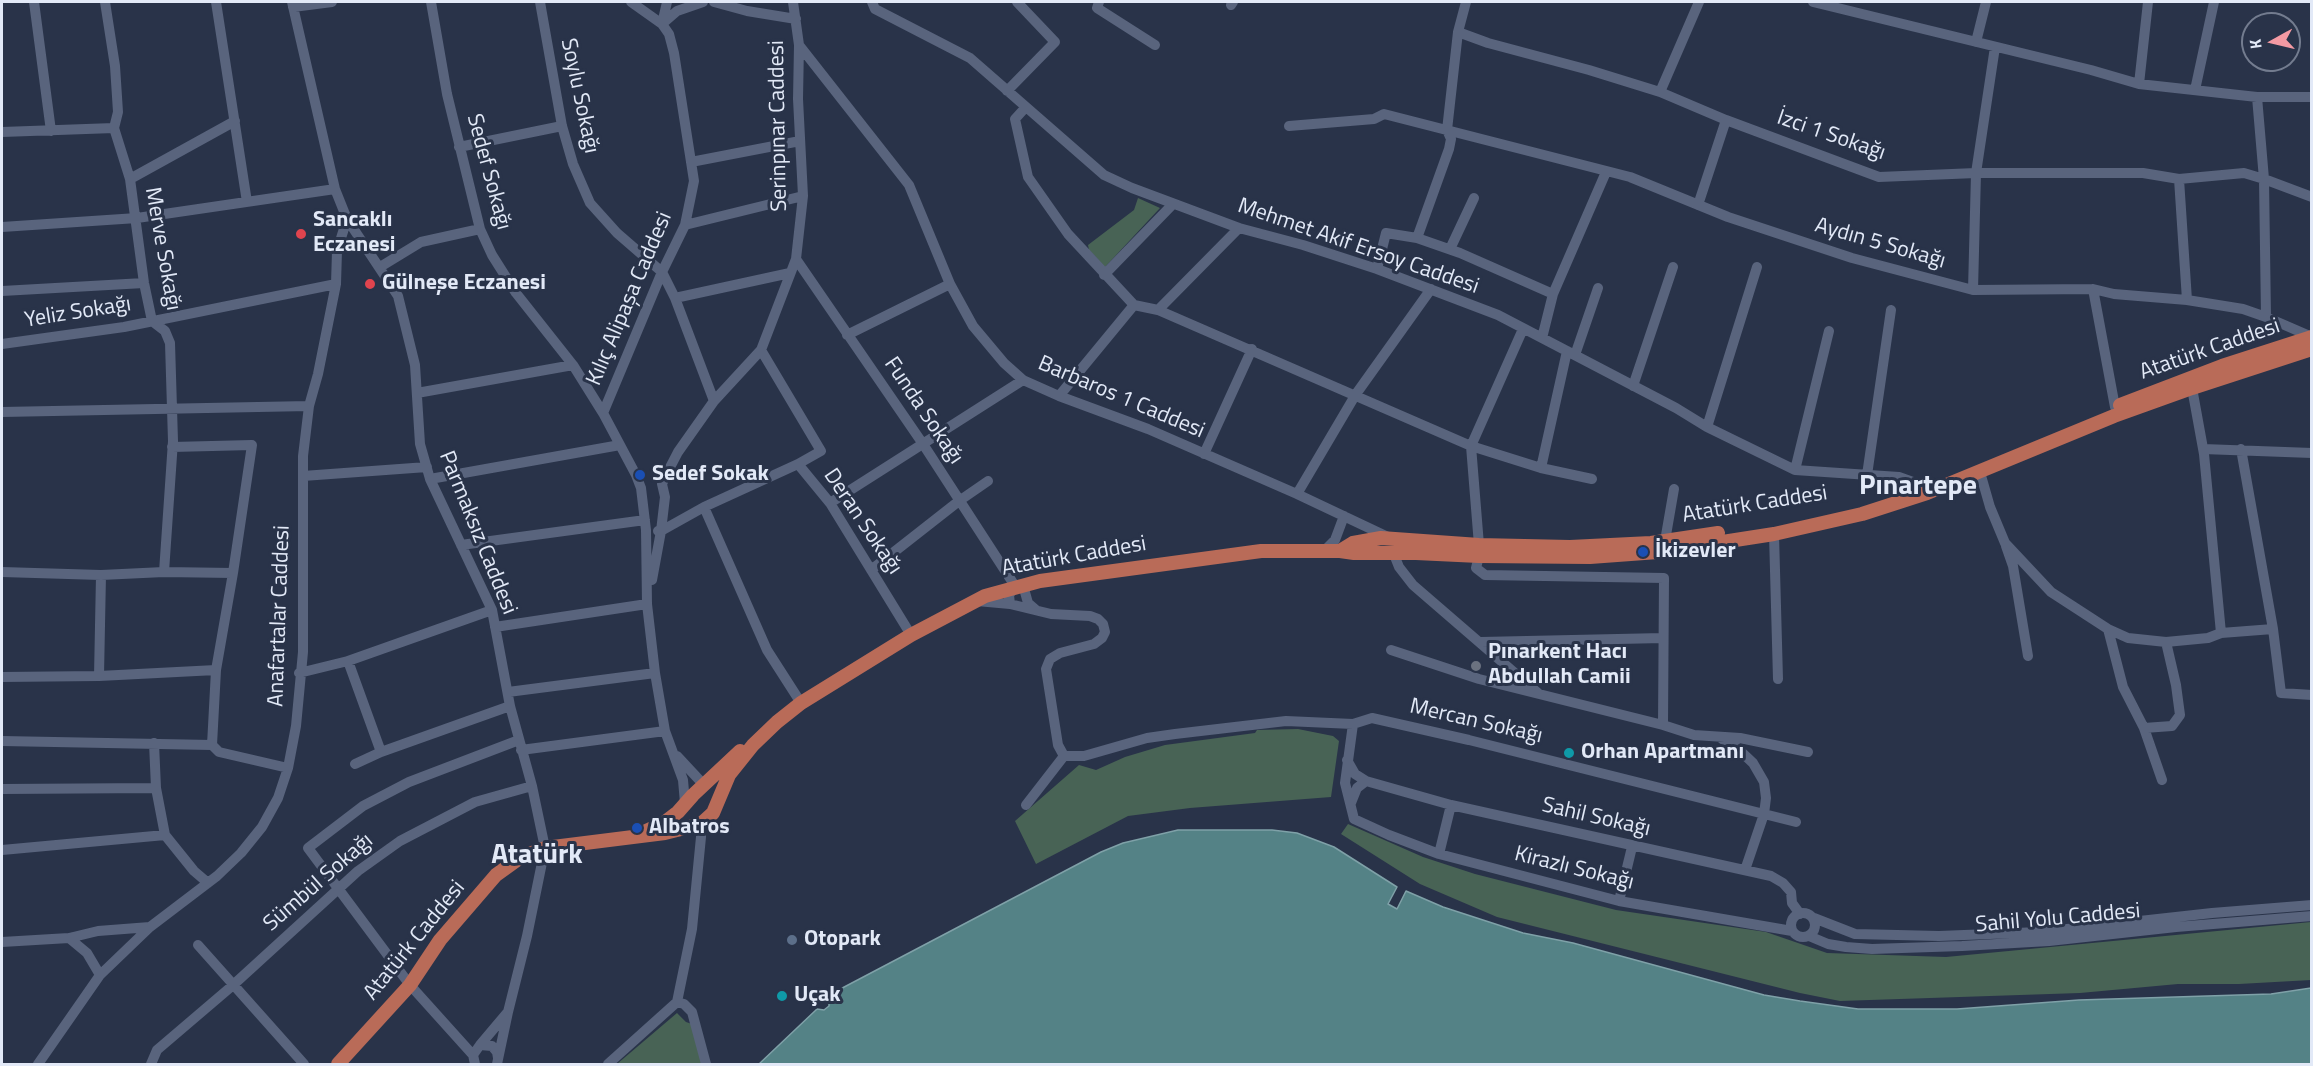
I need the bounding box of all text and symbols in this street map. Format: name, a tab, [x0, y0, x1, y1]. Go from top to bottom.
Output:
north arrow	[2241, 12, 2301, 72]
street label: Soylu Sokağı	[554, 36, 604, 156]
text: K	[2243, 38, 2268, 51]
street label: Serinpınar Caddesi	[764, 40, 794, 212]
street label: İzci 1 Sokağı	[1773, 105, 1889, 167]
street label: Sedef Sokağı	[460, 111, 516, 233]
street label: Merve Sokağı	[138, 185, 186, 313]
street label: Mehmet Akif Ersoy Caddesi	[1234, 193, 1482, 301]
place label: Sancaklı Eczanesi	[313, 208, 396, 260]
street label: Kılıç Alipaşa Caddesi	[582, 208, 678, 390]
street label: Aydın 5 Sokağı	[1812, 213, 1948, 275]
marker: Sancaklı Eczanesi	[294, 227, 308, 241]
place label: Gülneşe Eczanesi	[382, 271, 546, 297]
marker: Gülneşe Eczanesi	[363, 277, 377, 291]
street label: Yeliz Sokağı	[23, 292, 133, 334]
street label: Atatürk Caddesi	[2137, 314, 2283, 386]
street label: Barbaros 1 Caddesi	[1034, 351, 1208, 445]
street label: Funda Sokağı	[878, 352, 968, 470]
street label: Parmaksız Caddesi	[432, 447, 522, 619]
place label: Sedef Sokak	[652, 462, 769, 488]
street label: Deran Sokağı	[817, 464, 907, 580]
marker: Sedef Sokak	[633, 468, 647, 482]
district label: Pınartepe	[1859, 470, 1977, 504]
street label: Atatürk Caddesi	[1681, 481, 1829, 529]
street label: Anafartalar Caddesi	[264, 525, 296, 707]
street label: Atatürk Caddesi	[1000, 531, 1148, 583]
place label: İkizevler	[1655, 539, 1736, 565]
marker: İkizevler	[1636, 545, 1650, 559]
place label: Pınarkent Hacı Abdullah Camii	[1488, 640, 1631, 692]
marker: Pınarkent Hacı Abdullah Camii	[1469, 659, 1483, 673]
street label: Mercan Sokağı	[1407, 694, 1545, 750]
place label: Orhan Apartmanı	[1581, 740, 1744, 766]
marker: Orhan Apartmanı	[1562, 746, 1576, 760]
street label: Sahil Sokağı	[1539, 793, 1653, 843]
place label: Albatros	[649, 815, 730, 841]
marker: Albatros	[630, 821, 644, 835]
street label: Sümbül Sokağı	[259, 828, 379, 938]
district label: Atatürk	[491, 839, 583, 873]
street label: Kirazlı Sokağı	[1512, 841, 1636, 897]
street label: Atatürk Caddesi	[359, 876, 471, 1006]
street label: Sahil Yolu Caddesi	[1974, 899, 2142, 939]
place label: Otopark	[804, 927, 881, 953]
marker: Otopark	[785, 933, 799, 947]
place label: Uçak	[794, 983, 841, 1009]
marker: Uçak	[775, 989, 789, 1003]

